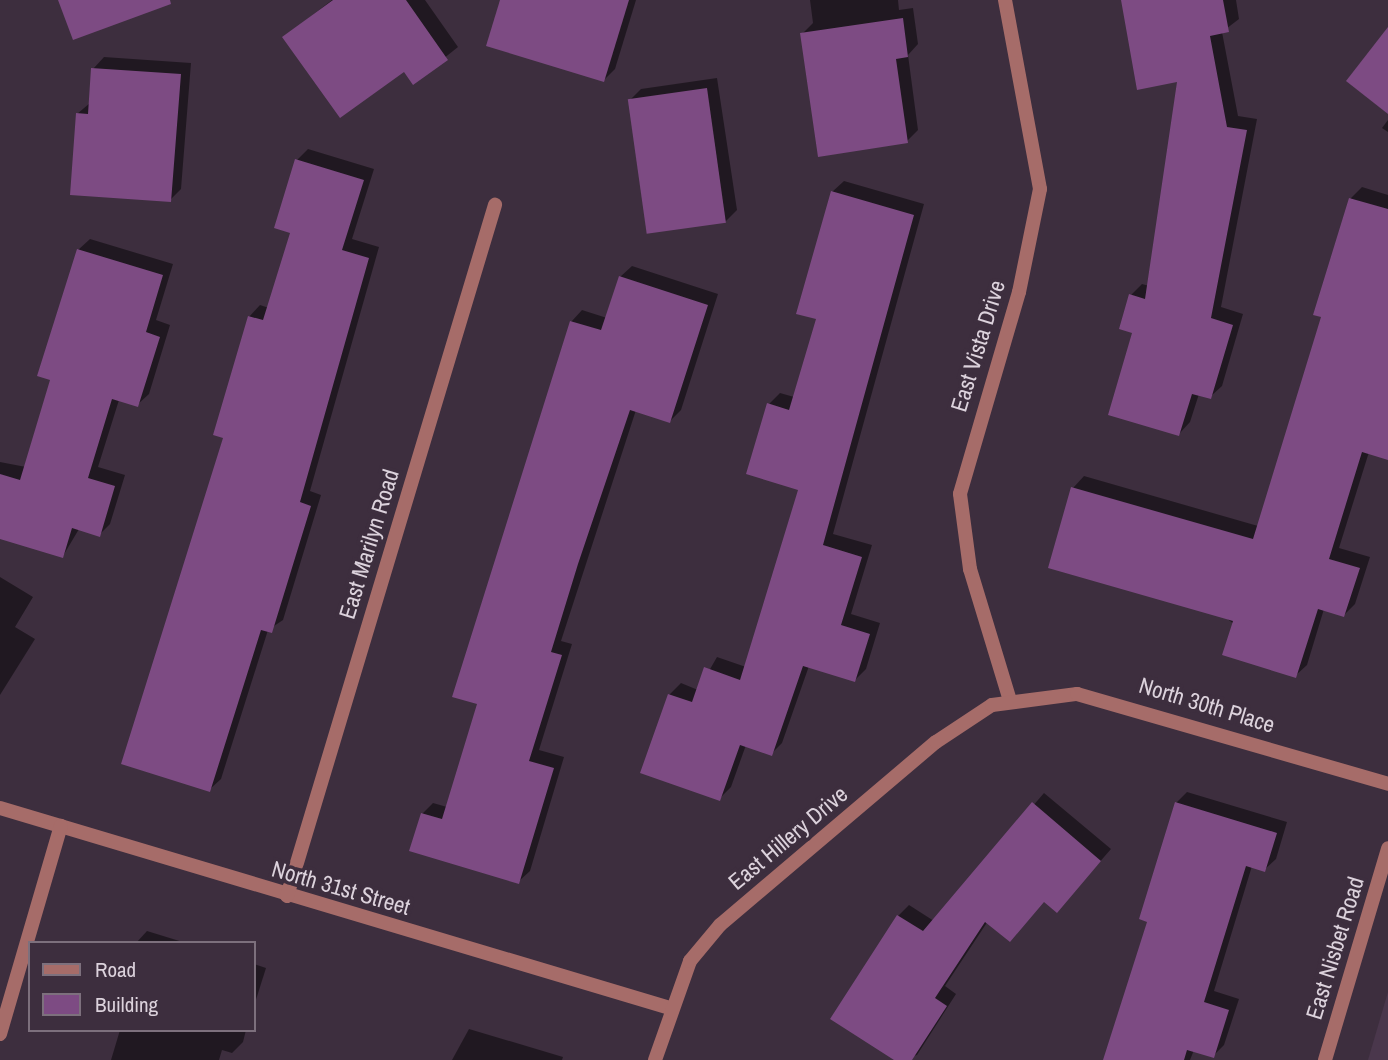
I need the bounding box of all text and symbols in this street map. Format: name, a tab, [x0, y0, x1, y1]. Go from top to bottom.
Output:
street label: East Vista Drive	[945, 277, 1011, 415]
street label: East Marilyn Road	[333, 466, 405, 622]
street label: North 30th Place	[1136, 671, 1278, 739]
street label: East Hillery Drive	[723, 780, 853, 896]
street label: North 31st Street	[269, 855, 413, 921]
street label: East Nisbet Road	[1300, 873, 1370, 1023]
legend	[28, 941, 256, 1032]
text: Road	[95, 955, 136, 984]
text: Building	[95, 990, 158, 1019]

